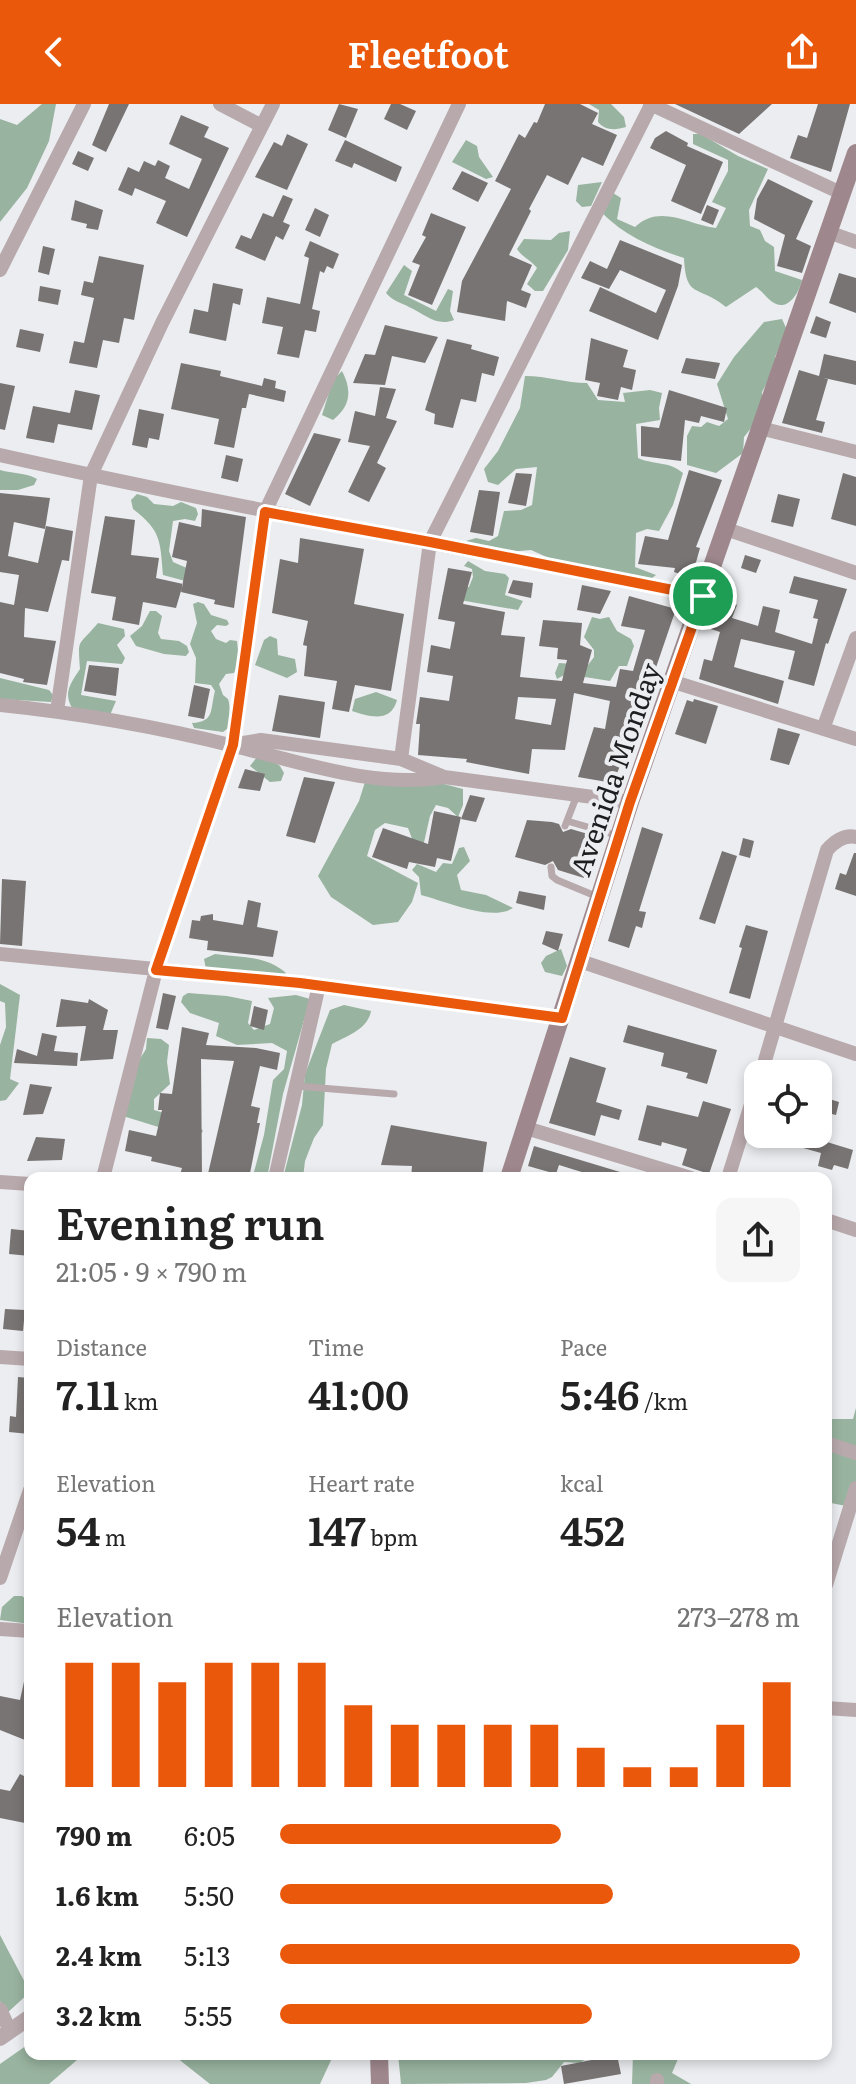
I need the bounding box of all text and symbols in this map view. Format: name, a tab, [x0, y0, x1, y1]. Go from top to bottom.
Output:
text: Fleetfoot	[347, 26, 509, 79]
icon: back	[32, 30, 76, 74]
icon: share	[780, 30, 824, 74]
pin	[669, 562, 737, 630]
icon: arrive	[681, 574, 725, 618]
street label: Avenida Monday	[558, 656, 670, 881]
map controls	[744, 1060, 832, 1148]
button: locate	[744, 1060, 832, 1148]
text: Evening run	[56, 1188, 325, 1254]
button: share	[716, 1198, 800, 1282]
text: 21:05 · 9 × 790 m	[56, 1251, 247, 1290]
text: Distance	[56, 1330, 147, 1363]
text: Time	[308, 1330, 364, 1363]
text: Pace	[560, 1330, 607, 1363]
text: 7.11	[56, 1363, 119, 1422]
text: 41:00	[308, 1363, 409, 1422]
text: 5:46	[560, 1363, 640, 1422]
text: km	[119, 1384, 158, 1417]
text: /km	[640, 1384, 688, 1417]
text: Elevation	[56, 1466, 155, 1499]
text: Heart rate	[308, 1466, 415, 1499]
text: kcal	[560, 1466, 603, 1499]
text: 54	[56, 1499, 100, 1558]
text: 147	[308, 1499, 366, 1558]
text: 452	[560, 1499, 625, 1558]
text: m	[100, 1520, 126, 1553]
text: bpm	[366, 1520, 418, 1553]
text: Elevation	[56, 1596, 174, 1635]
text: 273–278 m	[677, 1596, 800, 1635]
text: 790 m	[56, 1815, 132, 1854]
text: 6:05	[184, 1815, 235, 1854]
text: 1.6 km	[56, 1875, 139, 1914]
text: 5:50	[184, 1875, 234, 1914]
text: 2.4 km	[56, 1935, 142, 1974]
text: 5:13	[184, 1935, 231, 1974]
text: 3.2 km	[56, 1995, 142, 2034]
text: 5:55	[184, 1995, 232, 2034]

